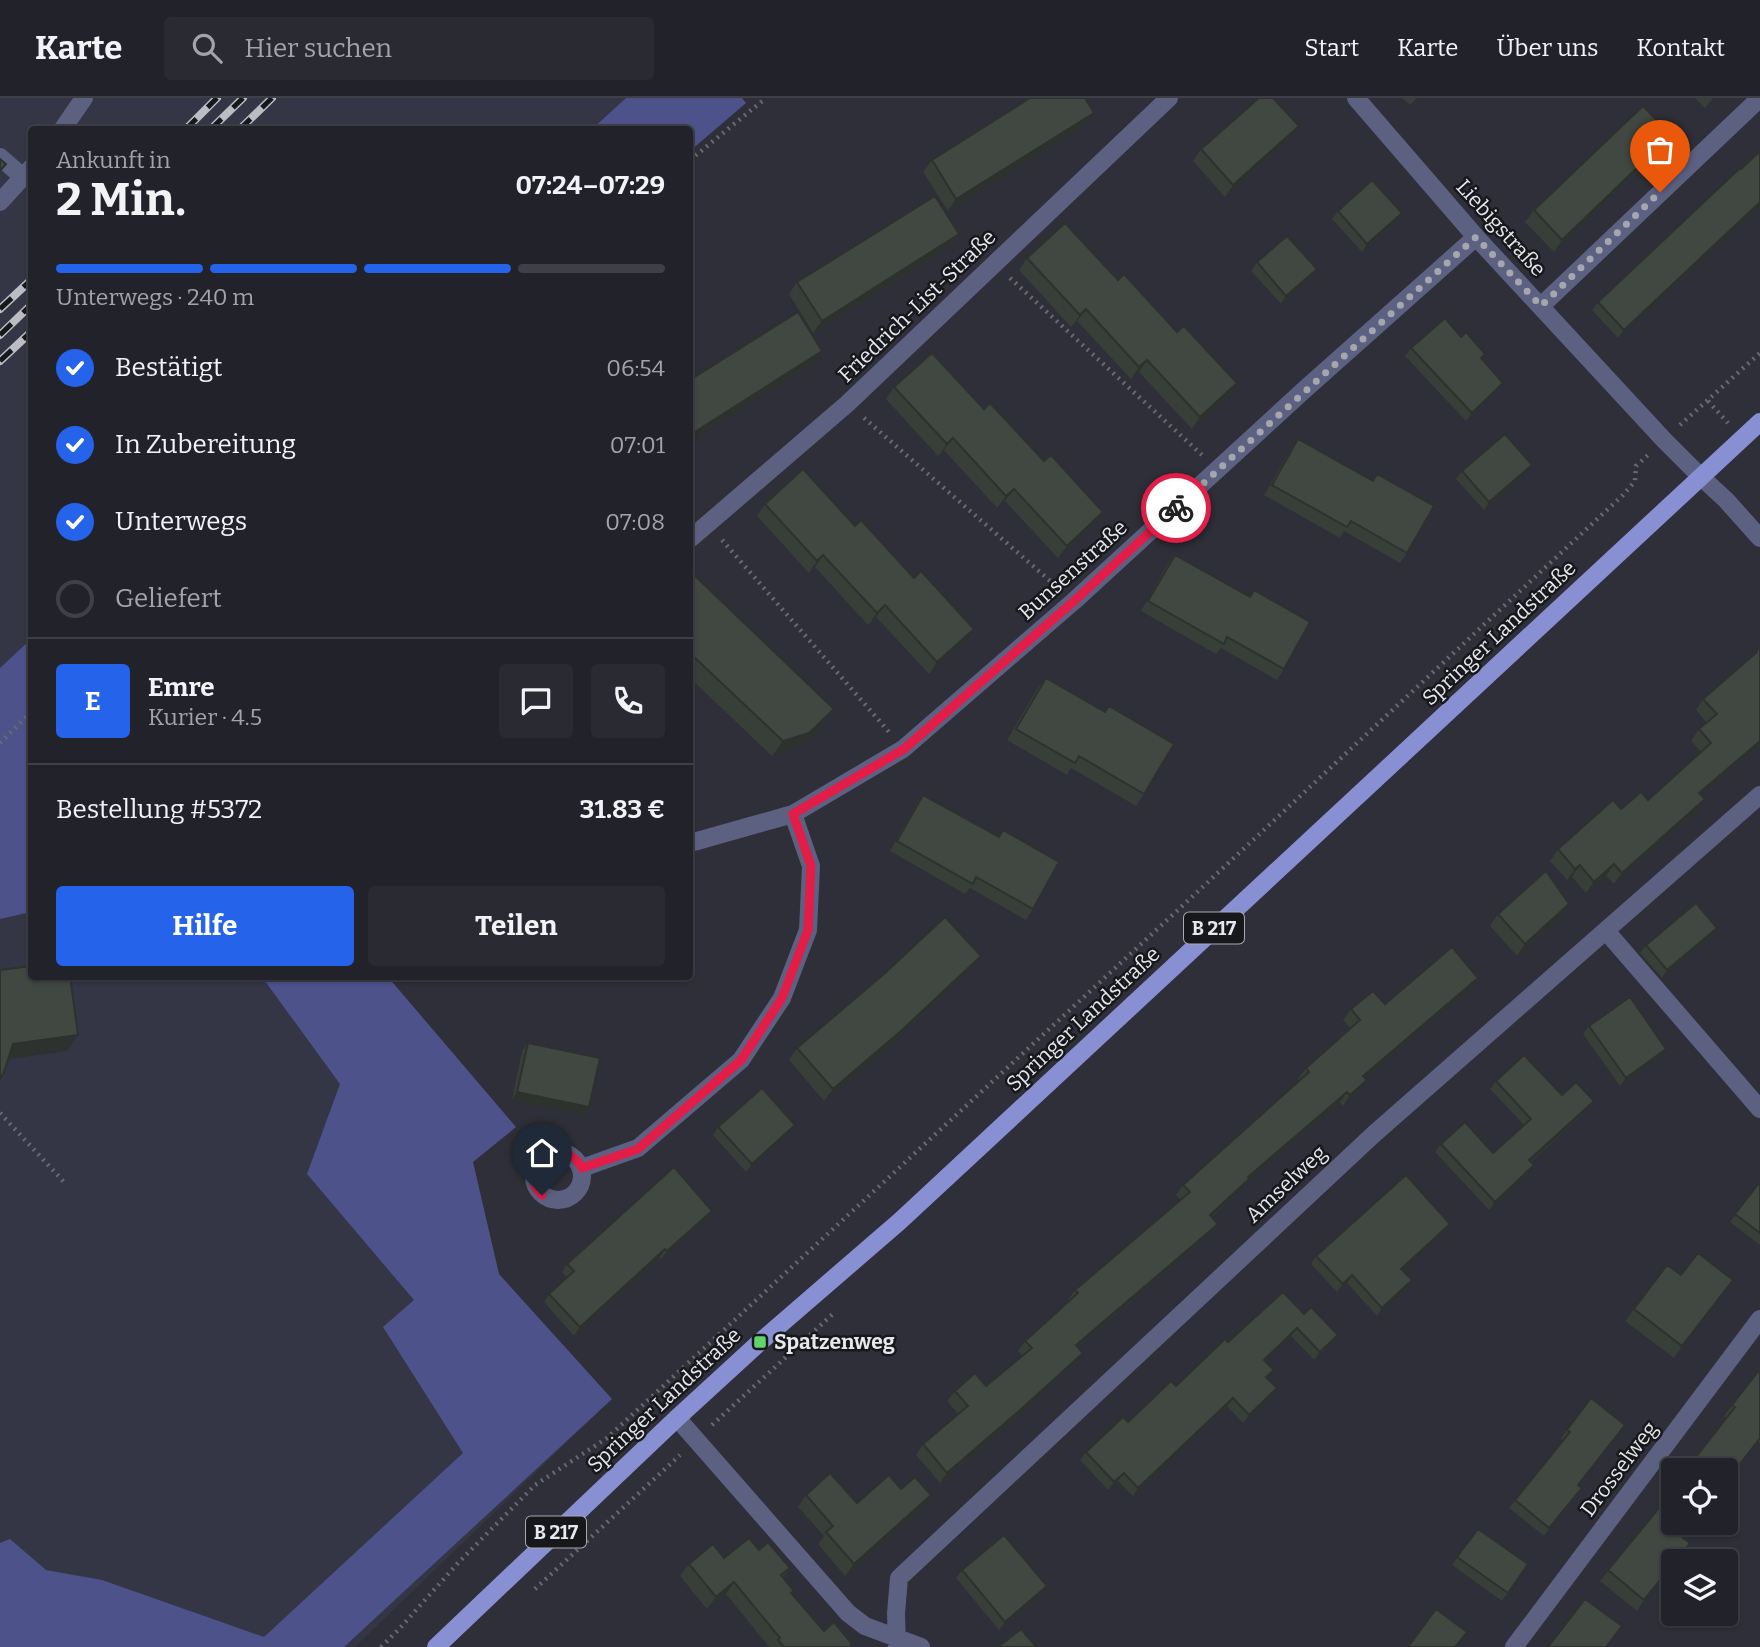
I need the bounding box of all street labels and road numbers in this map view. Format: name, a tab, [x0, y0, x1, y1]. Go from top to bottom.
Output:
street label: Liebigstraße	[1451, 174, 1551, 282]
street label: Friedrich-List-Straße	[833, 224, 1001, 388]
street label: Bunsenstraße	[1013, 514, 1133, 626]
street label: Springer Landstraße	[1417, 555, 1581, 711]
road number: B 217	[1184, 912, 1244, 944]
street label: Springer Landstraße	[1001, 941, 1165, 1097]
street label: Amselweg	[1240, 1140, 1332, 1228]
street label: Springer Landstraße	[582, 1322, 746, 1478]
street label: Drosselweg	[1575, 1416, 1663, 1522]
road number: B 217	[526, 1516, 586, 1548]

